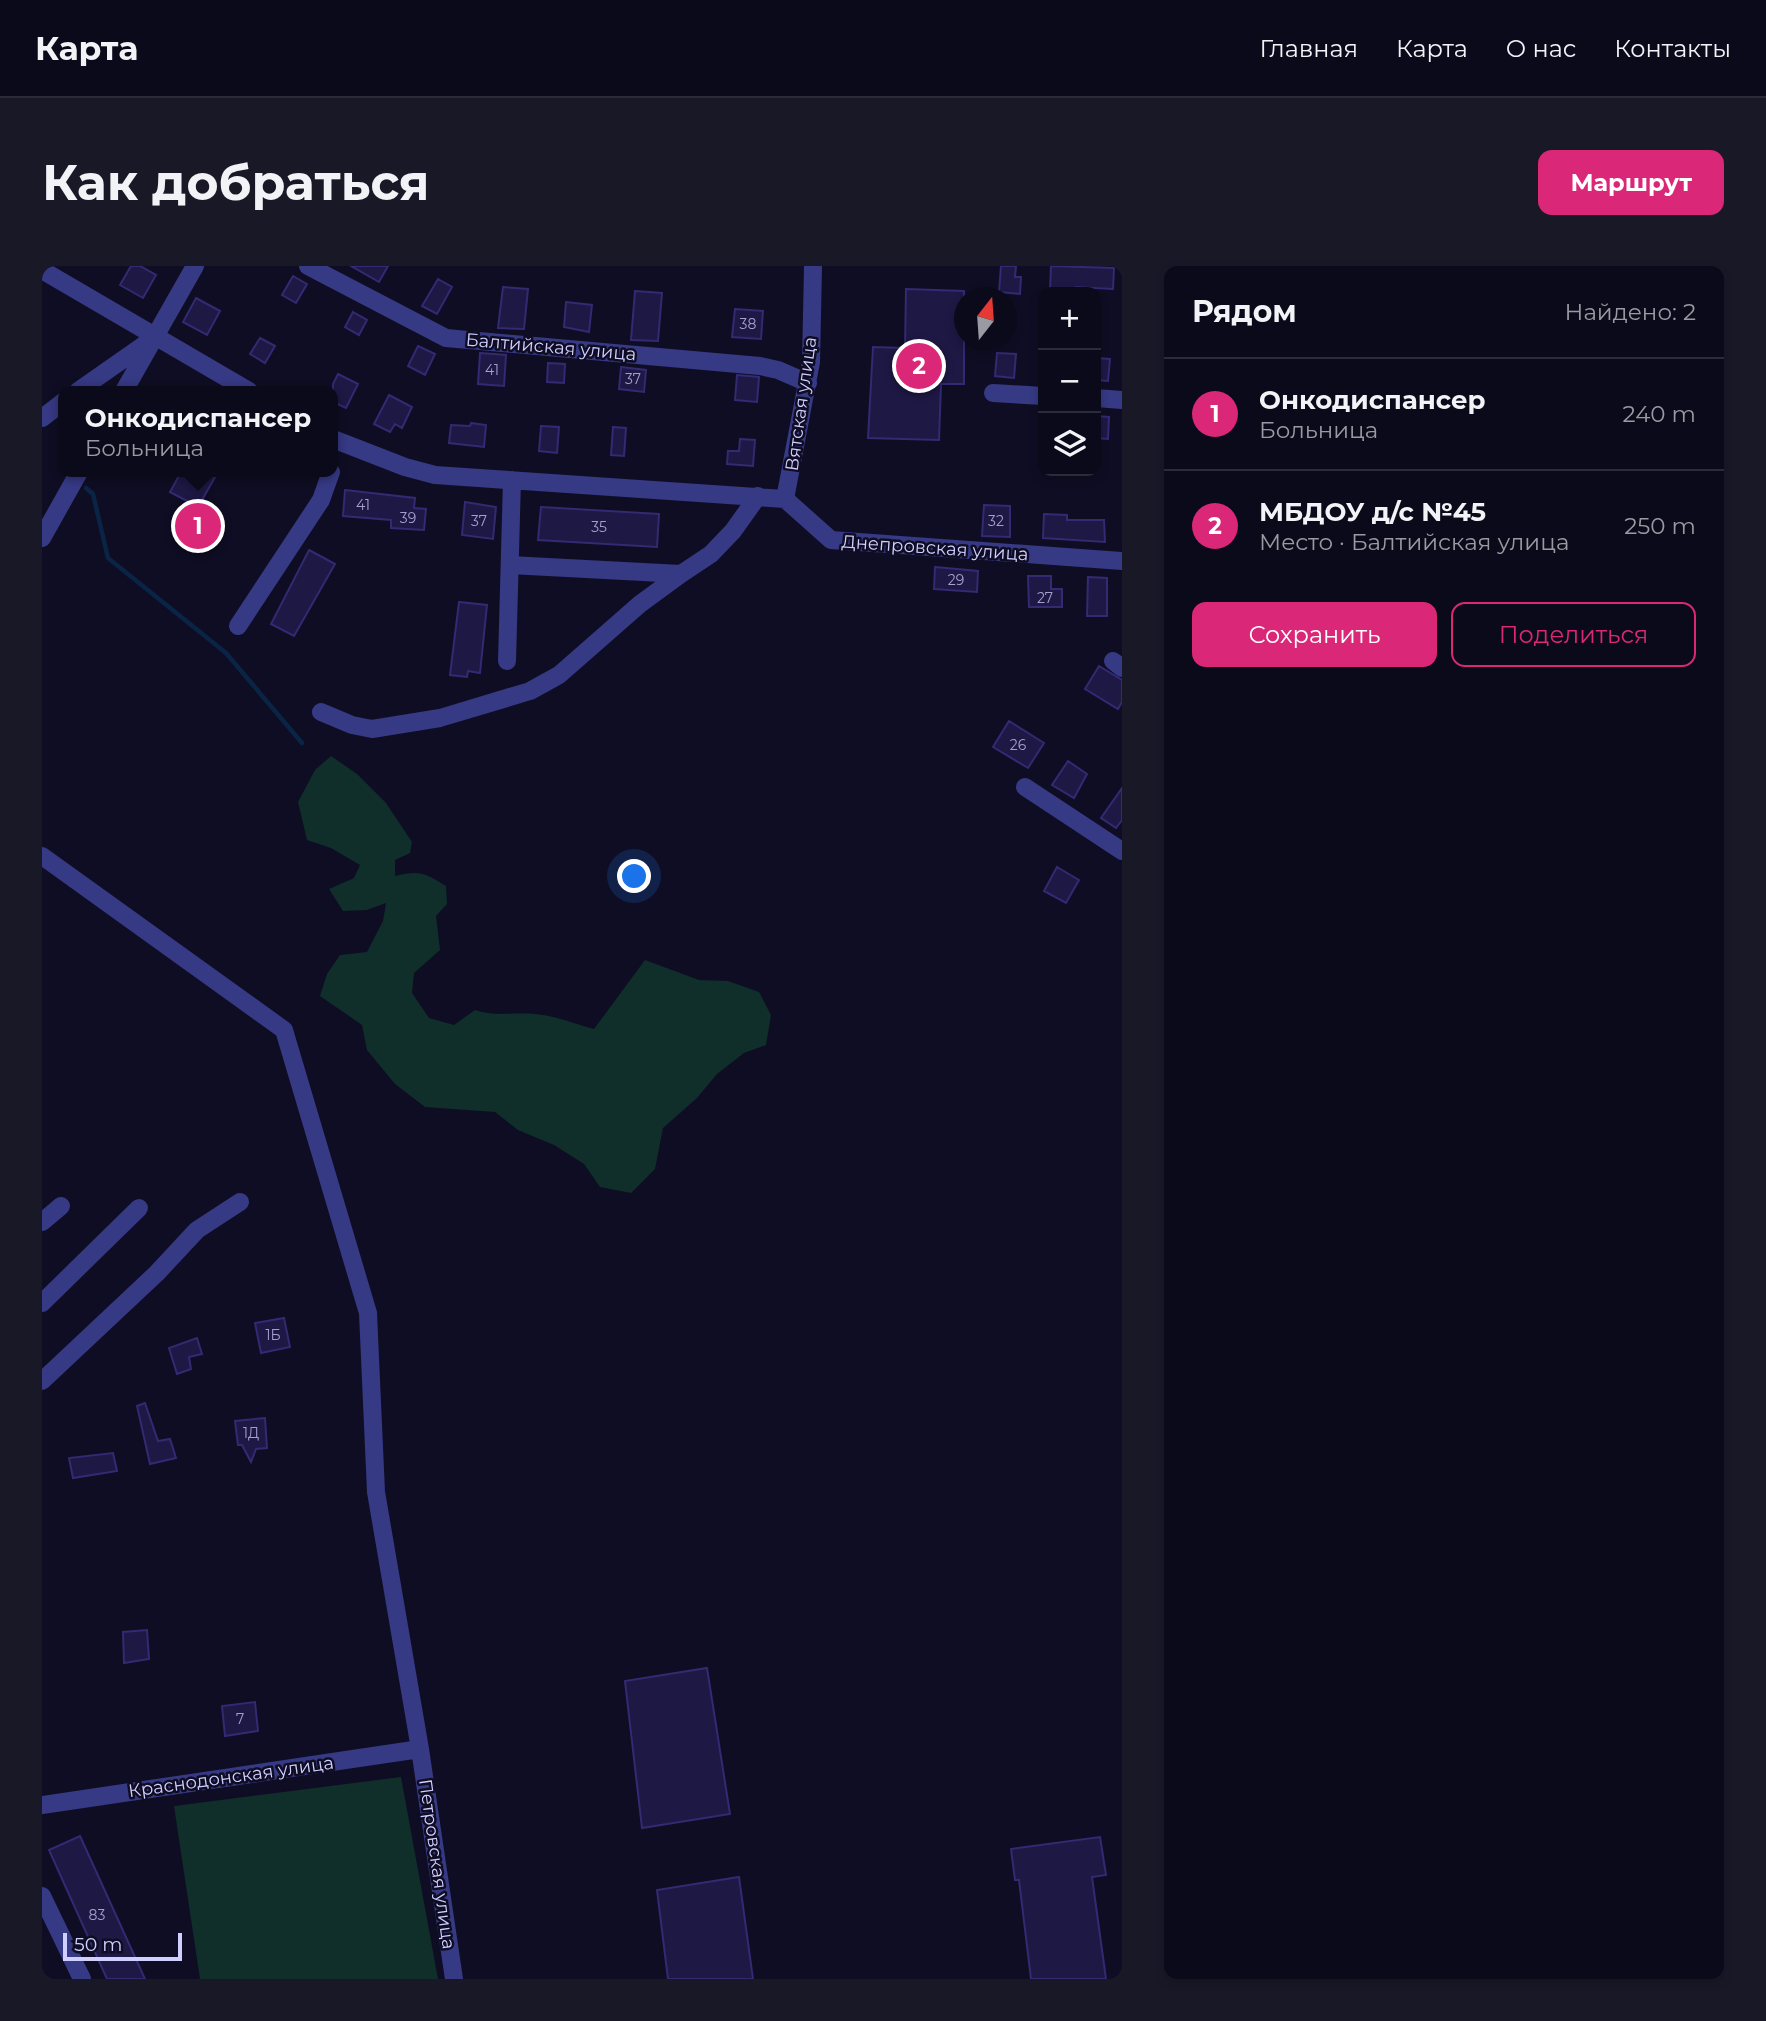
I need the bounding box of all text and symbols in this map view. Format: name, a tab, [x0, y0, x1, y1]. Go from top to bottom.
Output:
text: Карта	[35, 28, 138, 68]
text: Главная	[1260, 34, 1358, 63]
text: Карта	[1396, 34, 1468, 63]
text: О нас	[1506, 34, 1576, 63]
text: Контакты	[1614, 34, 1731, 63]
button: Маршрут	[1538, 150, 1724, 215]
text: Как добраться	[42, 153, 430, 212]
north arrow	[954, 287, 1017, 350]
map controls	[1038, 287, 1101, 476]
button: +	[1038, 287, 1101, 350]
text: Рядом	[1192, 293, 1297, 330]
text: Найдено: 2	[1565, 298, 1696, 326]
house number: 38	[740, 315, 756, 333]
street label: Балтийская улица	[465, 329, 637, 365]
street label: Вятская улица	[781, 336, 821, 472]
pin: 2	[896, 340, 942, 392]
button: −	[1038, 350, 1101, 413]
house number: 41	[485, 361, 499, 379]
house number: 37	[625, 370, 641, 388]
text: Онкодиспансер	[1259, 384, 1486, 416]
popup	[58, 386, 338, 477]
text: 1	[1210, 400, 1220, 428]
text: 240 m	[1623, 400, 1696, 428]
text: Онкодиспансер	[85, 402, 311, 434]
button: layers	[1038, 413, 1101, 476]
text: Больница	[1259, 416, 1378, 444]
text: Больница	[85, 434, 204, 462]
house number: 41	[356, 496, 370, 514]
text: МБДОУ д/с №45	[1259, 496, 1486, 528]
pin: 1	[175, 500, 221, 552]
house number: 39	[400, 509, 416, 527]
house number: 37	[471, 512, 487, 530]
house number: 32	[988, 512, 1004, 530]
text: 2	[1208, 512, 1222, 540]
text: 250 m	[1624, 512, 1696, 540]
house number: 35	[591, 518, 607, 536]
text: Место · Балтийская улица	[1259, 528, 1569, 556]
street label: Днепровская улица	[841, 530, 1029, 566]
house number: 29	[948, 571, 964, 589]
house number: 27	[1037, 589, 1053, 607]
button: Сохранить	[1192, 602, 1437, 667]
button: Поделиться	[1451, 602, 1696, 667]
house number: 26	[1010, 736, 1027, 754]
your location	[617, 859, 651, 893]
house number: 1Б	[265, 1326, 281, 1344]
house number: 1Д	[243, 1424, 259, 1442]
house number: 7	[236, 1710, 244, 1728]
street label: Краснодонская улица	[127, 1752, 335, 1802]
street label: Петровская улица	[414, 1778, 460, 1950]
house number: 83	[89, 1906, 106, 1924]
scale bar	[63, 1930, 182, 1962]
text: 50 m	[74, 1933, 122, 1956]

